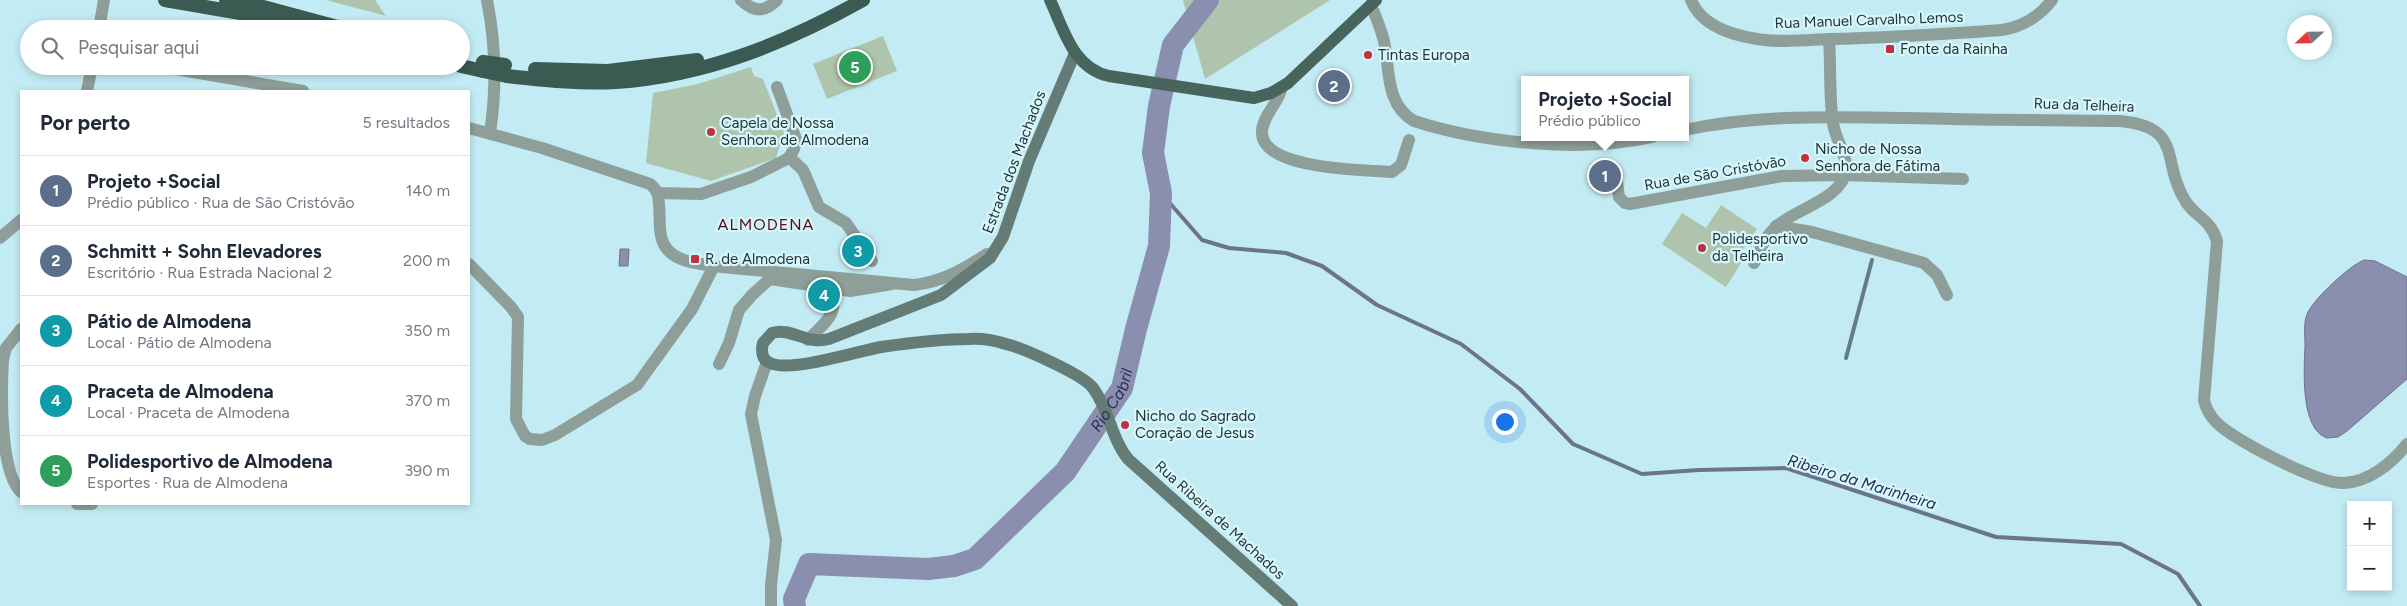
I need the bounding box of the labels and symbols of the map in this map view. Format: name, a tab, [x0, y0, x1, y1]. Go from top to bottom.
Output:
street label: Rua Manuel Carvalho Lemos	[1774, 8, 1964, 32]
north arrow	[2287, 15, 2332, 60]
place label: Fonte da Rainha	[1900, 40, 2008, 58]
marker: Fonte da Rainha	[1884, 43, 1896, 55]
place label: Tintas Europa	[1378, 46, 1470, 64]
pin: 5	[839, 48, 871, 86]
marker: Tintas Europa	[1362, 49, 1374, 61]
pin: 2	[1318, 67, 1350, 105]
street label: Estrada dos Machados	[978, 88, 1050, 236]
street label: Rua da Telheira	[2033, 94, 2135, 116]
place label: Capela de Nossa Senhora de Almodena	[721, 114, 869, 149]
marker: Capela de Nossa Senhora de Almodena	[705, 126, 717, 138]
place label: Nicho de Nossa Senhora de Fátima	[1815, 140, 1940, 175]
street label: Rua de São Cristóvão	[1643, 152, 1788, 194]
marker: Nicho de Nossa Senhora de Fátima	[1799, 152, 1811, 164]
pin: 1	[1589, 157, 1621, 195]
district label: ALMODENA	[718, 215, 814, 234]
place label: Polidesportivo da Telheira	[1712, 230, 1808, 265]
pin: 3	[842, 232, 874, 270]
marker: Polidesportivo da Telheira	[1696, 242, 1708, 254]
place label: R. de Almodena	[705, 250, 810, 268]
marker: R. de Almodena	[689, 253, 701, 265]
pin: 4	[808, 276, 840, 314]
water label: Rio Cabril	[1086, 366, 1136, 435]
place label: Nicho do Sagrado Coração de Jesus	[1135, 407, 1256, 442]
your location	[1492, 409, 1518, 435]
marker: Nicho do Sagrado Coração de Jesus	[1119, 419, 1131, 431]
water label: Ribeiro da Marinheira	[1785, 450, 1939, 514]
street label: Rua Ribeira de Machados	[1151, 457, 1289, 583]

